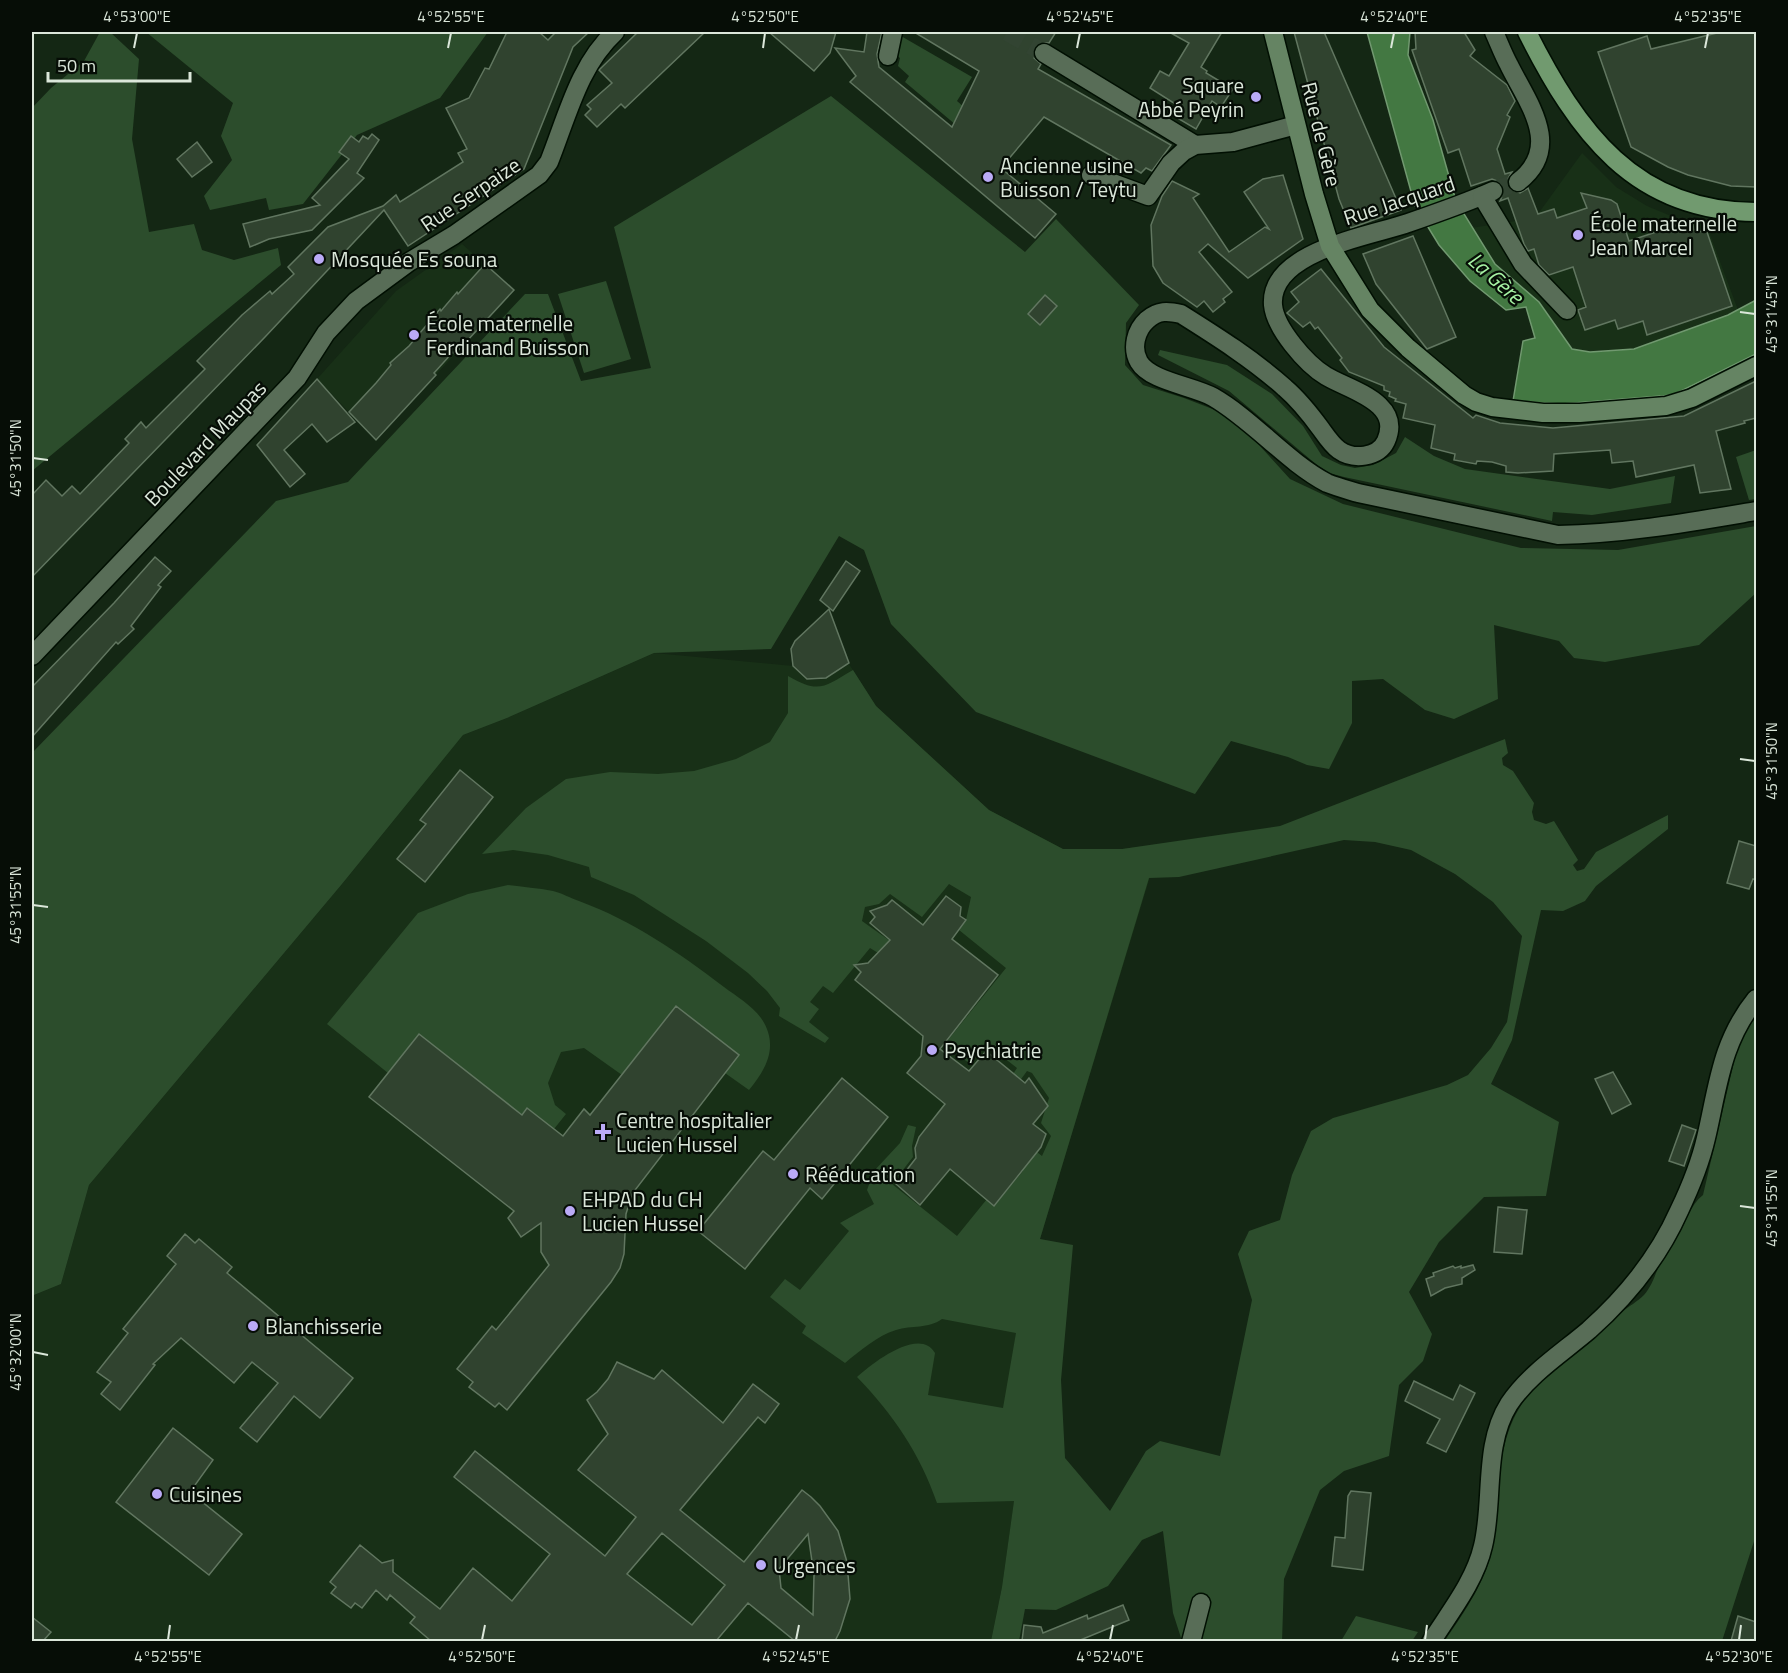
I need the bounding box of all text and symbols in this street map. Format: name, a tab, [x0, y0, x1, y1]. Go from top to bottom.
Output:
text: 4°53'00"E	[103, 5, 171, 28]
text: 4°52'55"E	[417, 5, 485, 28]
text: 4°52'50"E	[731, 5, 799, 28]
text: 4°52'45"E	[1046, 5, 1114, 28]
text: 4°52'40"E	[1360, 5, 1428, 28]
text: 4°52'35"E	[1674, 5, 1742, 28]
scale bar	[48, 45, 190, 83]
text: 50 m	[57, 52, 96, 79]
place label: Square Abbé Peyrin	[1138, 69, 1244, 125]
street label: Rue de Gère	[1294, 78, 1350, 190]
marker: Square Abbé Peyrin	[1249, 90, 1263, 104]
street label: Rue Serpaize	[413, 149, 527, 239]
place label: Ancienne usine Buisson / Teytu	[1000, 149, 1137, 205]
street label: Rue Jacquard	[1339, 167, 1459, 233]
marker: Ancienne usine Buisson / Teytu	[981, 170, 995, 184]
place label: École maternelle Jean Marcel	[1590, 207, 1737, 263]
marker: École maternelle Jean Marcel	[1571, 228, 1585, 242]
place label: Mosquée Es souna	[331, 243, 498, 275]
water label: La Gère	[1461, 244, 1533, 314]
marker: Mosquée Es souna	[312, 252, 326, 266]
text: 45°31'45"N	[1760, 275, 1783, 353]
place label: École maternelle Ferdinand Buisson	[426, 307, 589, 363]
marker: École maternelle Ferdinand Buisson	[407, 328, 421, 342]
street label: Boulevard Maupas	[136, 373, 274, 513]
text: 45°31'50"N	[4, 419, 27, 497]
text: 45°31'50"N	[1760, 722, 1783, 800]
text: 45°31'55"N	[4, 866, 27, 944]
place label: Psychiatrie	[944, 1034, 1041, 1066]
marker: Psychiatrie	[925, 1043, 939, 1057]
place label: Centre hospitalier Lucien Hussel	[616, 1104, 772, 1160]
marker: Centre hospitalier Lucien Hussel	[594, 1123, 612, 1141]
place label: Rééducation	[805, 1158, 915, 1190]
marker: Rééducation	[786, 1167, 800, 1181]
text: 45°31'55"N	[1760, 1169, 1783, 1247]
place label: EHPAD du CH Lucien Hussel	[582, 1183, 704, 1239]
marker: EHPAD du CH Lucien Hussel	[563, 1204, 577, 1218]
place label: Blanchisserie	[265, 1310, 382, 1342]
text: 45°32'00"N	[4, 1313, 27, 1391]
marker: Blanchisserie	[246, 1319, 260, 1333]
place label: Cuisines	[169, 1478, 242, 1510]
marker: Cuisines	[150, 1487, 164, 1501]
place label: Urgences	[773, 1549, 856, 1581]
marker: Urgences	[754, 1558, 768, 1572]
text: 4°52'55"E	[134, 1645, 202, 1668]
text: 4°52'50"E	[448, 1645, 516, 1668]
text: 4°52'45"E	[762, 1645, 830, 1668]
text: 4°52'40"E	[1076, 1645, 1144, 1668]
text: 4°52'35"E	[1391, 1645, 1459, 1668]
text: 4°52'30"E	[1705, 1645, 1773, 1668]

